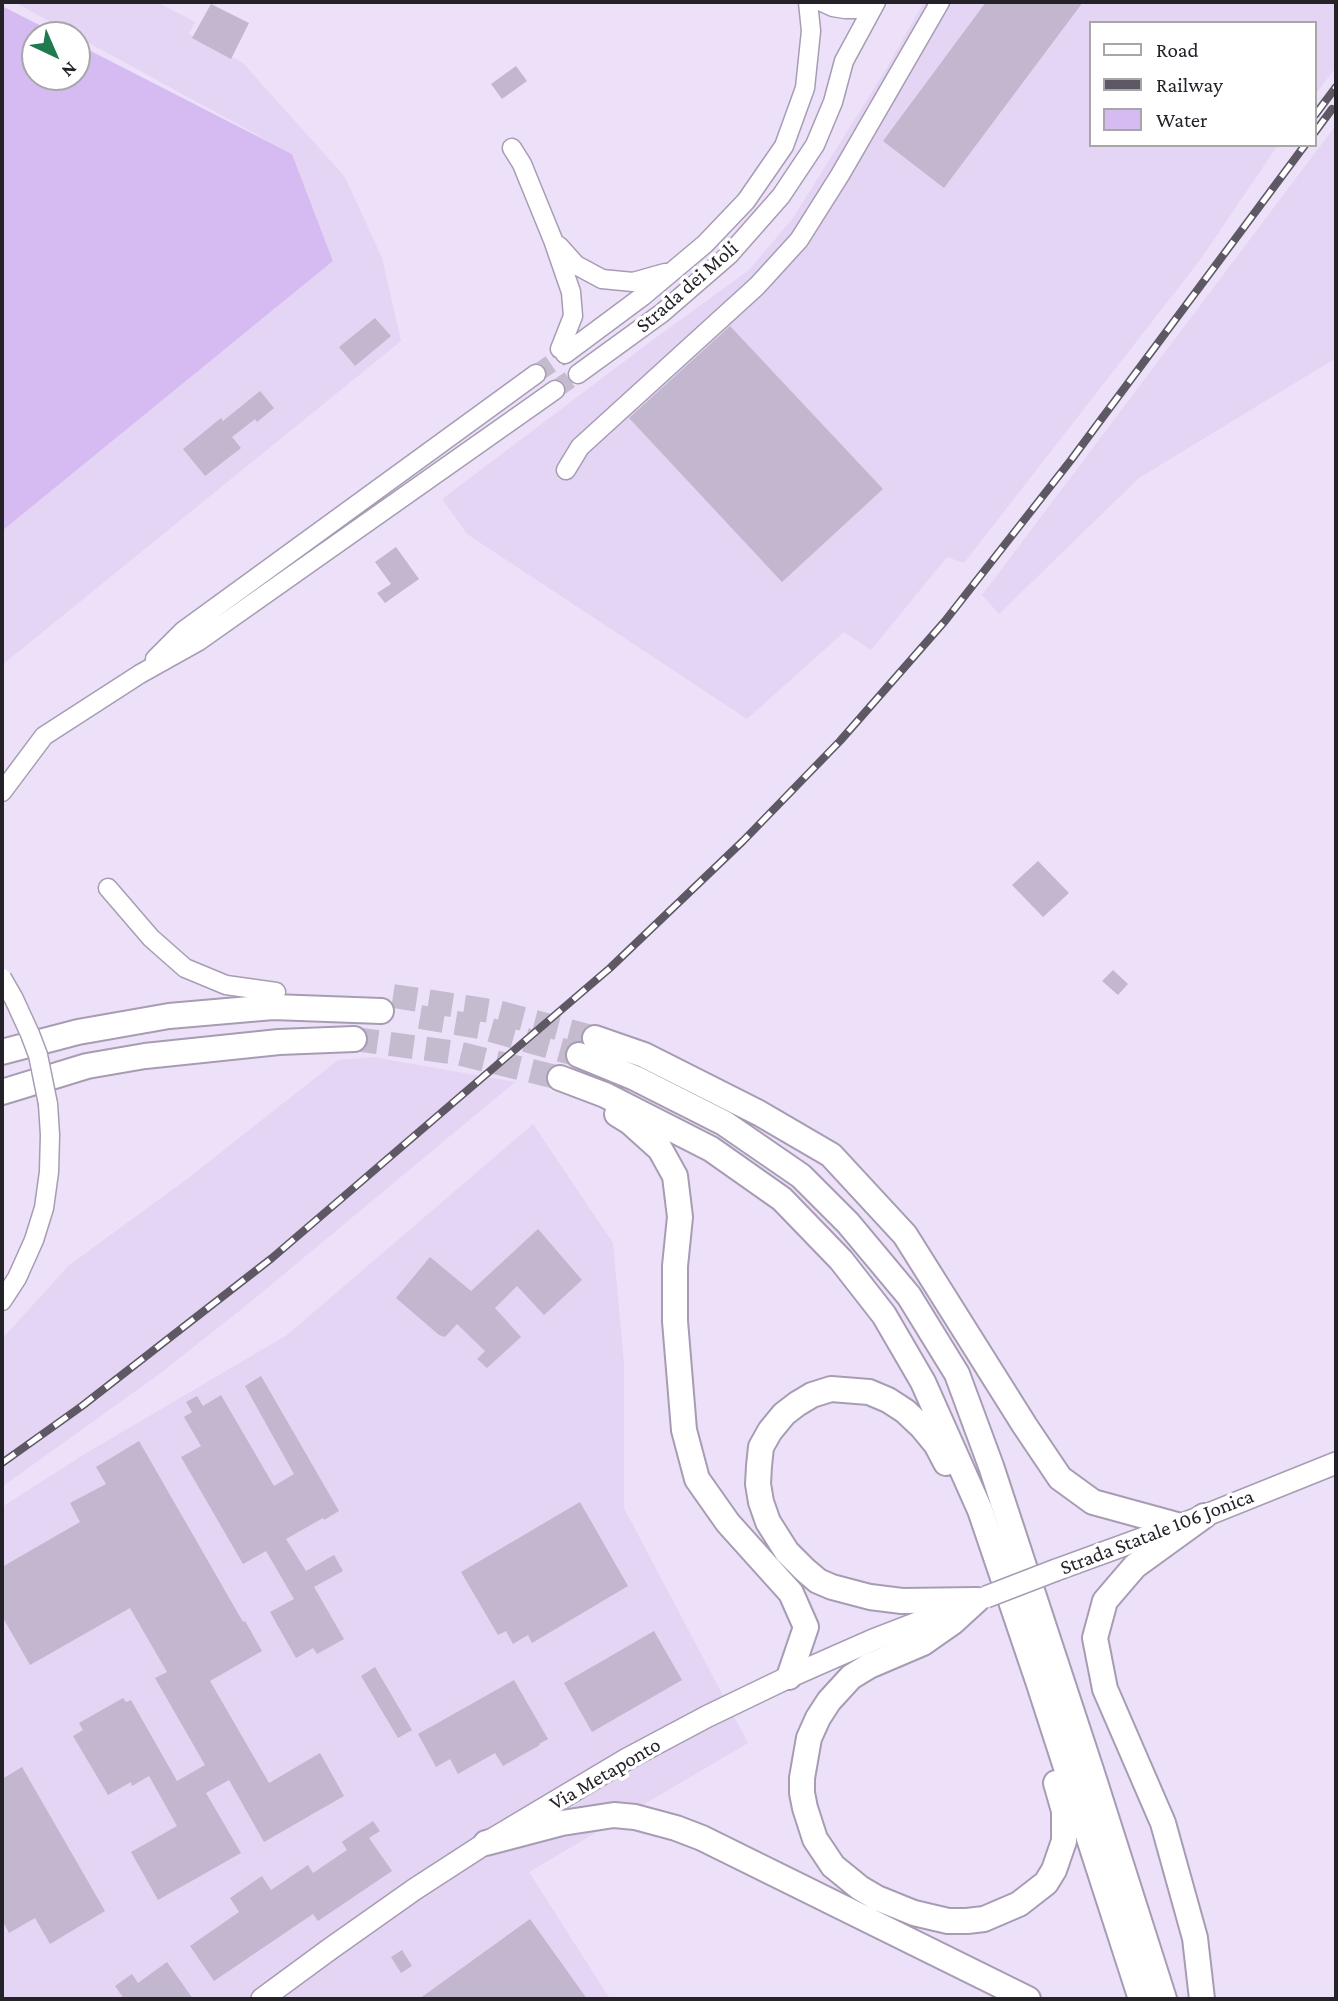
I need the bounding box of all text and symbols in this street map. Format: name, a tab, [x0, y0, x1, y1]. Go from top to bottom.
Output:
north arrow	[21, 21, 91, 91]
legend	[1090, 21, 1317, 147]
text: Road	[1156, 38, 1199, 62]
text: N	[58, 58, 82, 82]
text: Railway	[1156, 73, 1223, 97]
text: Water	[1156, 108, 1208, 132]
street label: Strada dei Moli	[631, 236, 743, 338]
street label: Strada Statale 106 Jonica	[1057, 1483, 1257, 1581]
street label: Via Metaponto	[545, 1732, 665, 1816]

